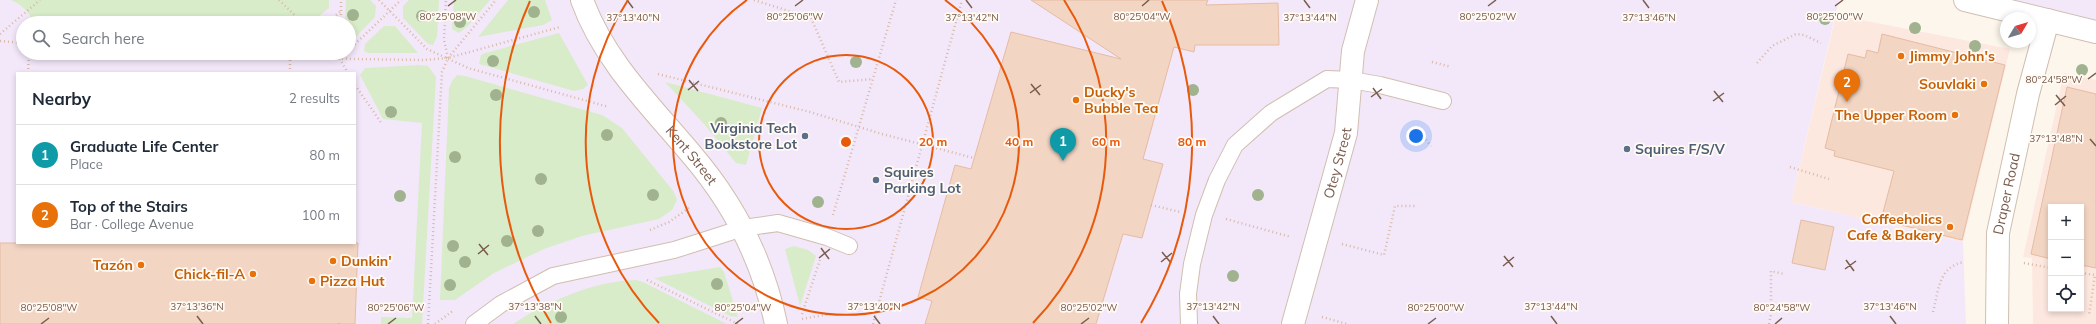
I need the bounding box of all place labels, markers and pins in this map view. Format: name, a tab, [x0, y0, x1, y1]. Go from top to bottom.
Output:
place label: Jimmy John's	[1909, 47, 1995, 65]
marker: Jimmy John's	[1896, 51, 1906, 61]
pin: 2	[1834, 69, 1860, 102]
place label: Souvlaki	[1919, 75, 1976, 93]
marker: Souvlaki	[1979, 79, 1989, 89]
place label: Ducky's Bubble Tea	[1084, 83, 1158, 117]
marker: Ducky's Bubble Tea	[1071, 95, 1081, 105]
place label: The Upper Room	[1835, 106, 1947, 124]
marker: The Upper Room	[1950, 110, 1960, 120]
place label: Virginia Tech Bookstore Lot	[704, 119, 798, 153]
pin: 1	[1050, 128, 1076, 161]
marker: Virginia Tech Bookstore Lot	[800, 131, 810, 141]
centre of rings	[839, 135, 853, 149]
place label: Squires F/S/V	[1635, 140, 1726, 158]
marker: Squires F/S/V	[1622, 144, 1632, 154]
place label: Squires Parking Lot	[884, 163, 962, 197]
marker: Squires Parking Lot	[871, 175, 881, 185]
place label: Coffeeholics Cafe & Bakery	[1847, 210, 1942, 244]
marker: Coffeeholics Cafe & Bakery	[1945, 222, 1955, 232]
place label: Dunkin'	[341, 252, 392, 270]
place label: Tazón	[93, 256, 133, 274]
marker: Dunkin'	[328, 256, 338, 266]
marker: Tazón	[136, 260, 146, 270]
place label: Chick-fil-A	[174, 265, 245, 283]
marker: Chick-fil-A	[248, 269, 258, 279]
place label: Pizza Hut	[320, 272, 385, 290]
marker: Pizza Hut	[307, 276, 317, 286]

